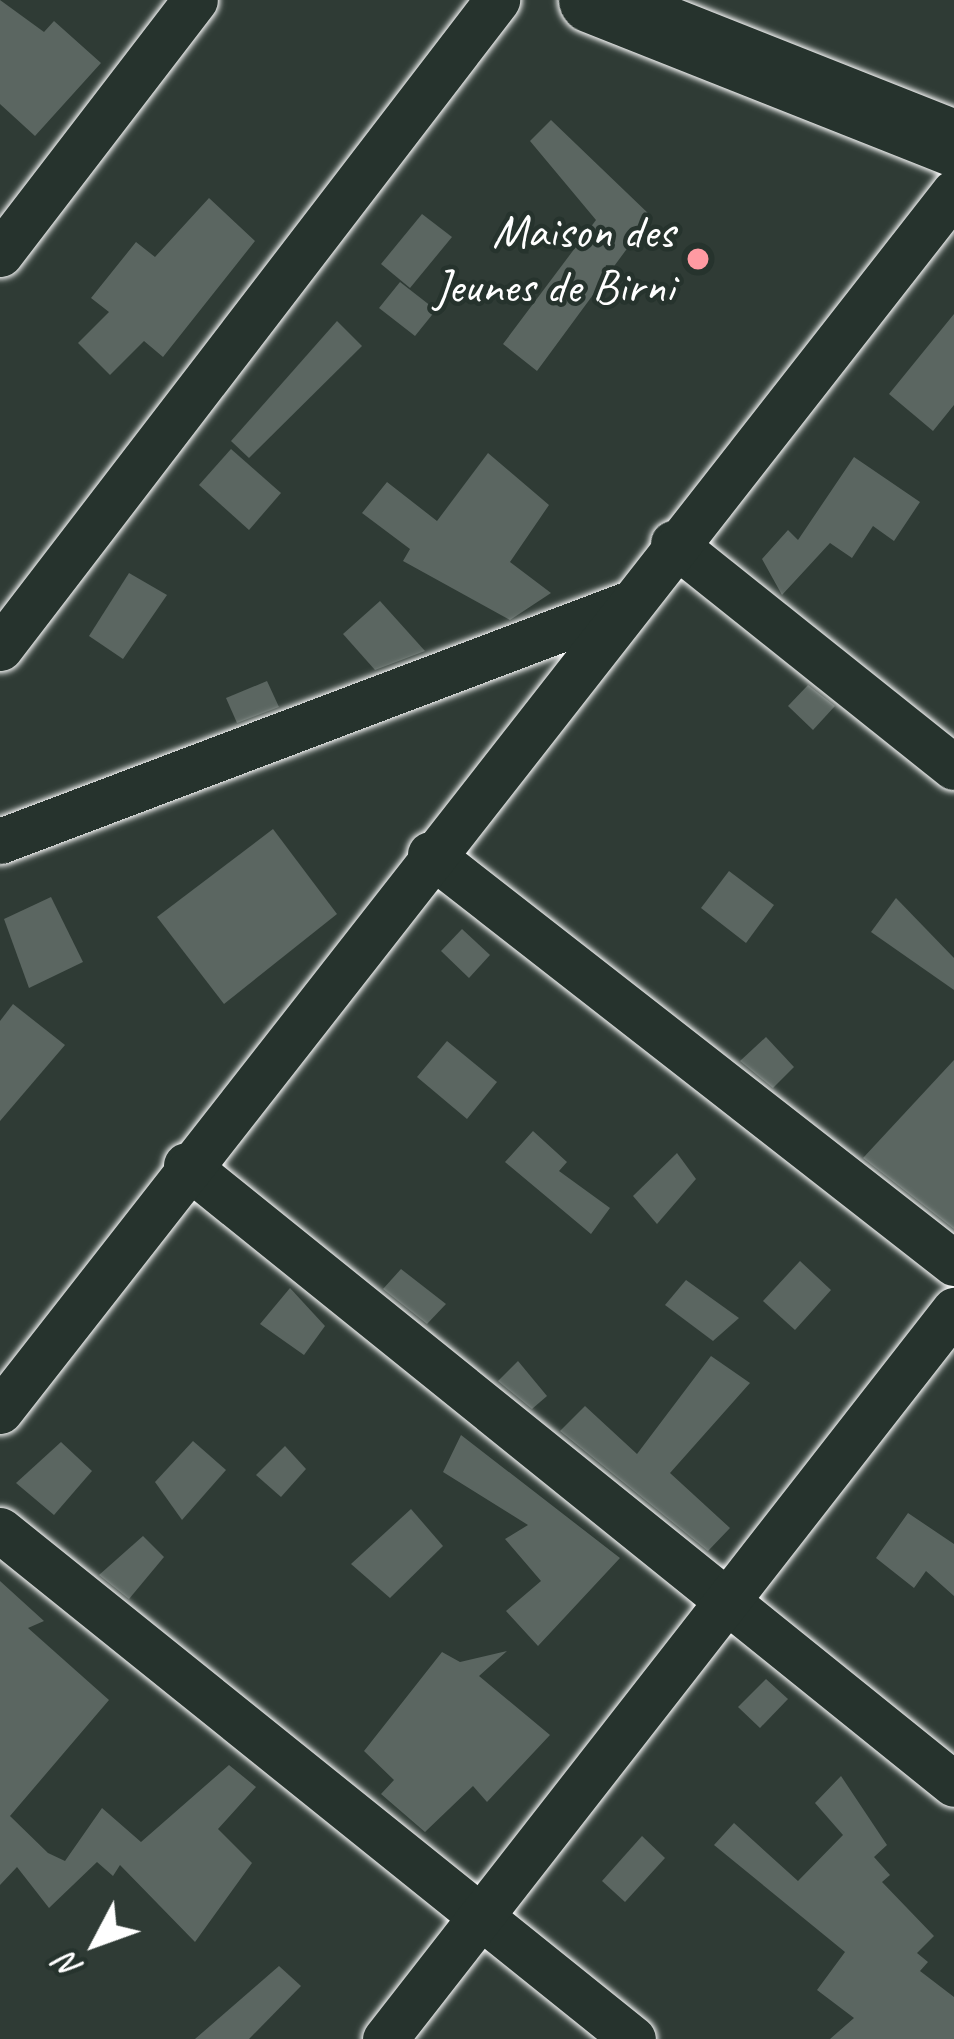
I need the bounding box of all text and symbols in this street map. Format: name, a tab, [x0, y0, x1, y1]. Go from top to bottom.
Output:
place label: Maison des Jeunes de Birni	[433, 202, 674, 315]
marker: Maison des Jeunes de Birni	[685, 246, 711, 272]
north arrow	[36, 1883, 156, 2003]
text: N	[46, 1945, 91, 1988]

